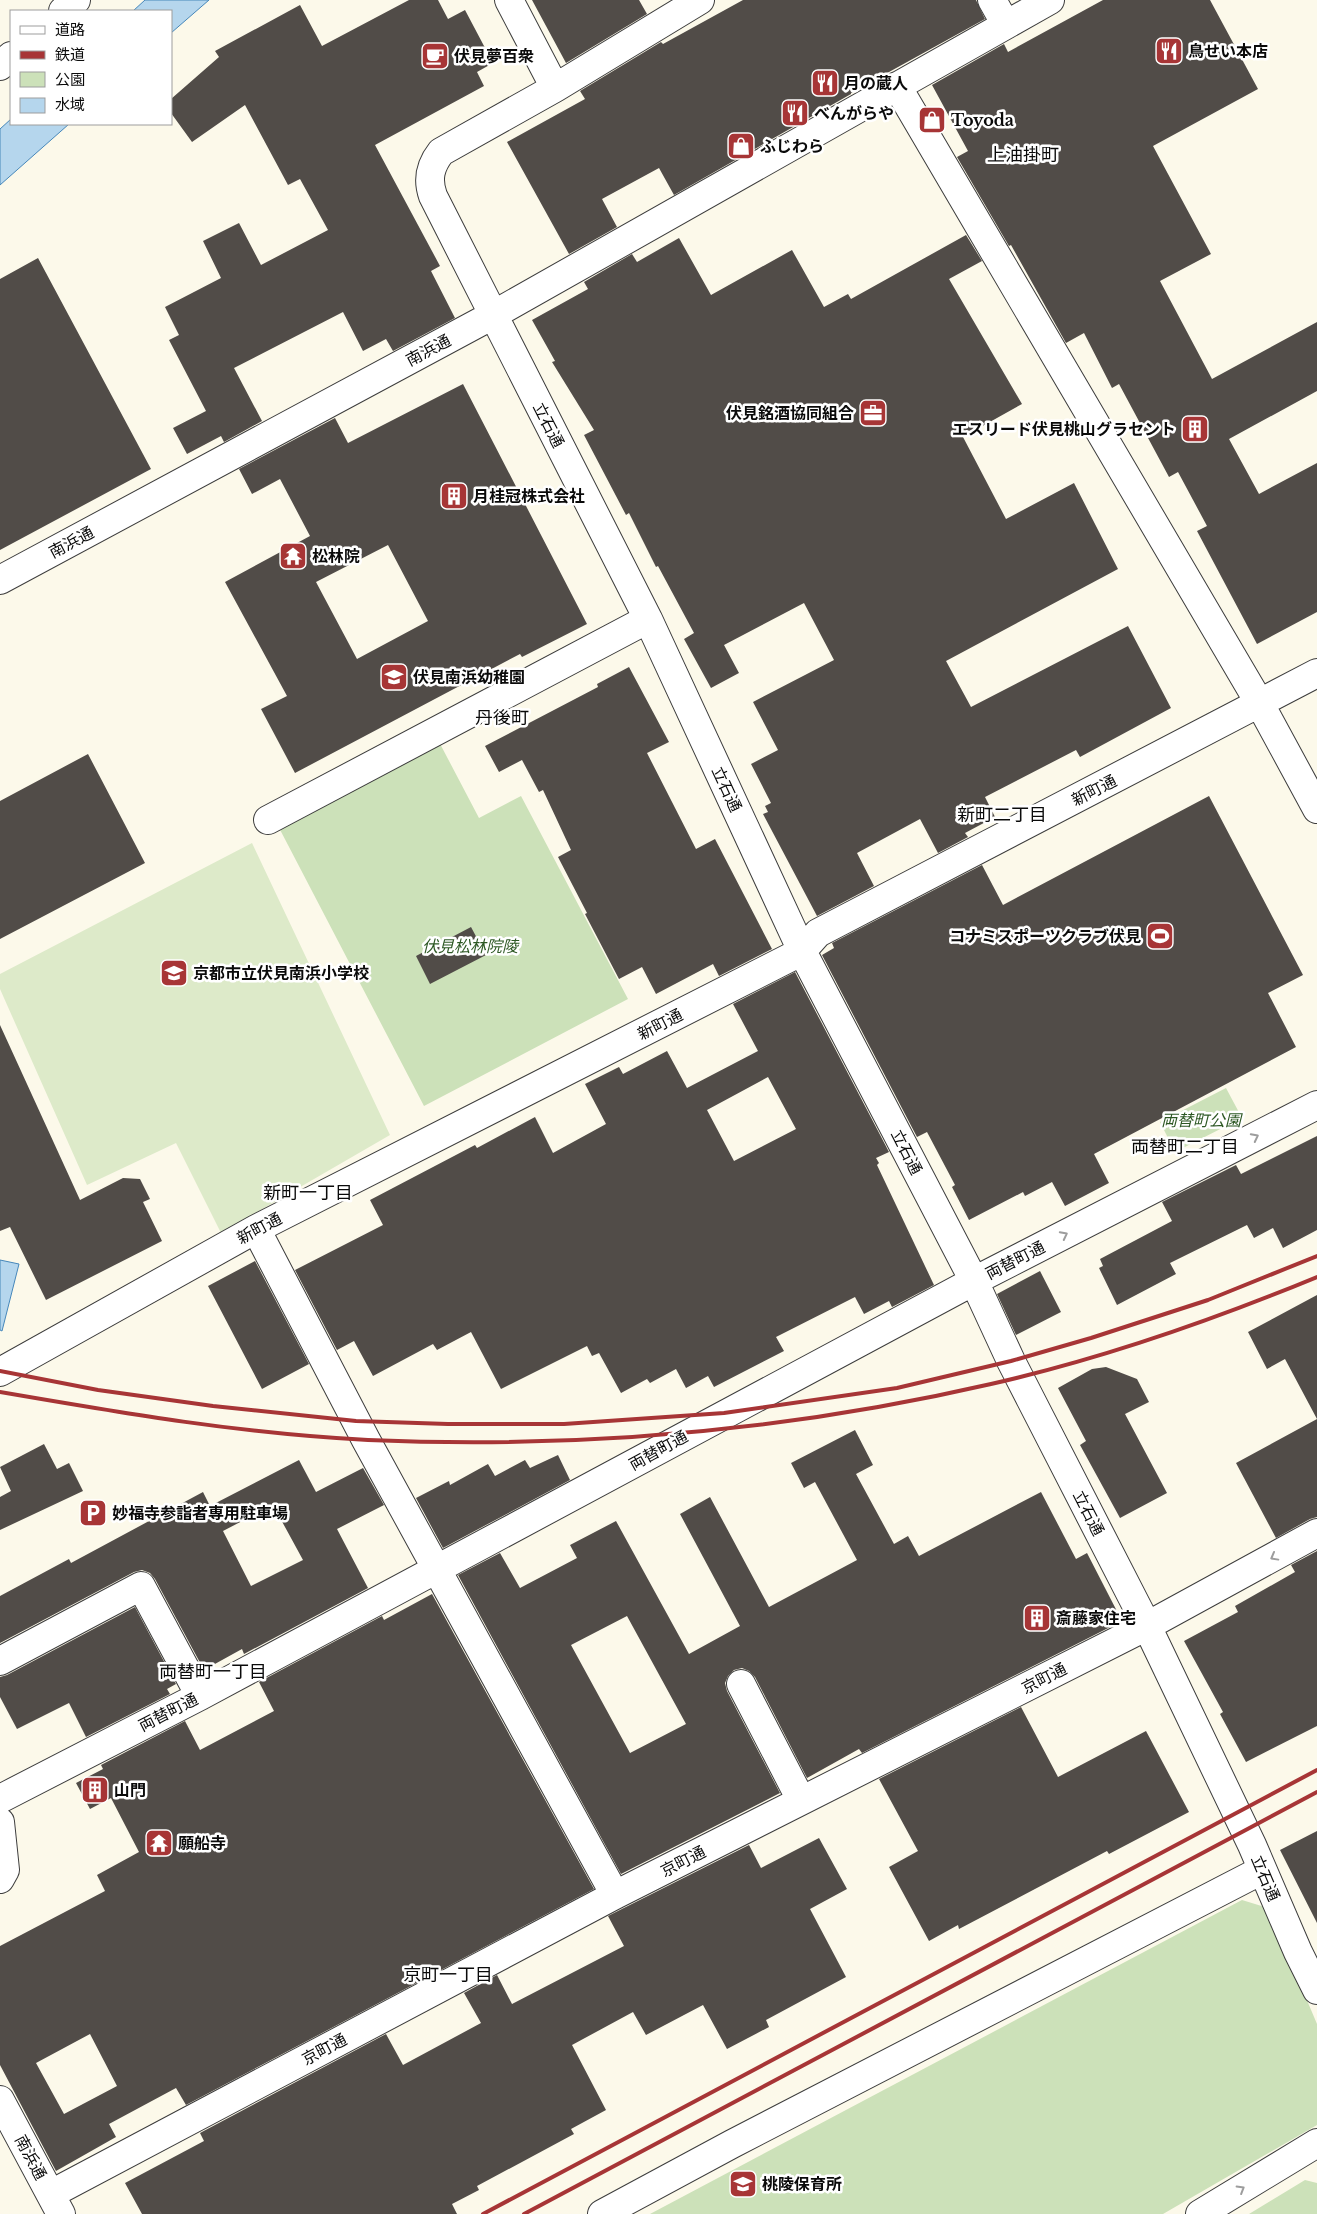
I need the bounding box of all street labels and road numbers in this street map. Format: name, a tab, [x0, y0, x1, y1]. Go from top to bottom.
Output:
street label: 南浜通	[402, 330, 454, 370]
street label: 立石通	[529, 399, 569, 451]
street label: 南浜通	[45, 522, 97, 562]
street label: 立石通	[708, 763, 746, 815]
street label: 新町通	[1068, 770, 1120, 810]
street label: 新町通	[634, 1004, 686, 1044]
street label: 立石通	[887, 1126, 927, 1178]
street label: 新町通	[233, 1208, 285, 1248]
street label: 両替町通	[982, 1237, 1048, 1283]
street label: 両替町通	[625, 1426, 691, 1474]
street label: 立石通	[1069, 1487, 1109, 1539]
street label: 京町通	[1018, 1658, 1070, 1698]
street label: 両替町通	[135, 1689, 201, 1735]
street label: 京町通	[657, 1841, 709, 1881]
street label: 立石通	[1247, 1852, 1285, 1904]
street label: 京町通	[298, 2029, 350, 2069]
street label: 南浜通	[11, 2131, 51, 2183]

